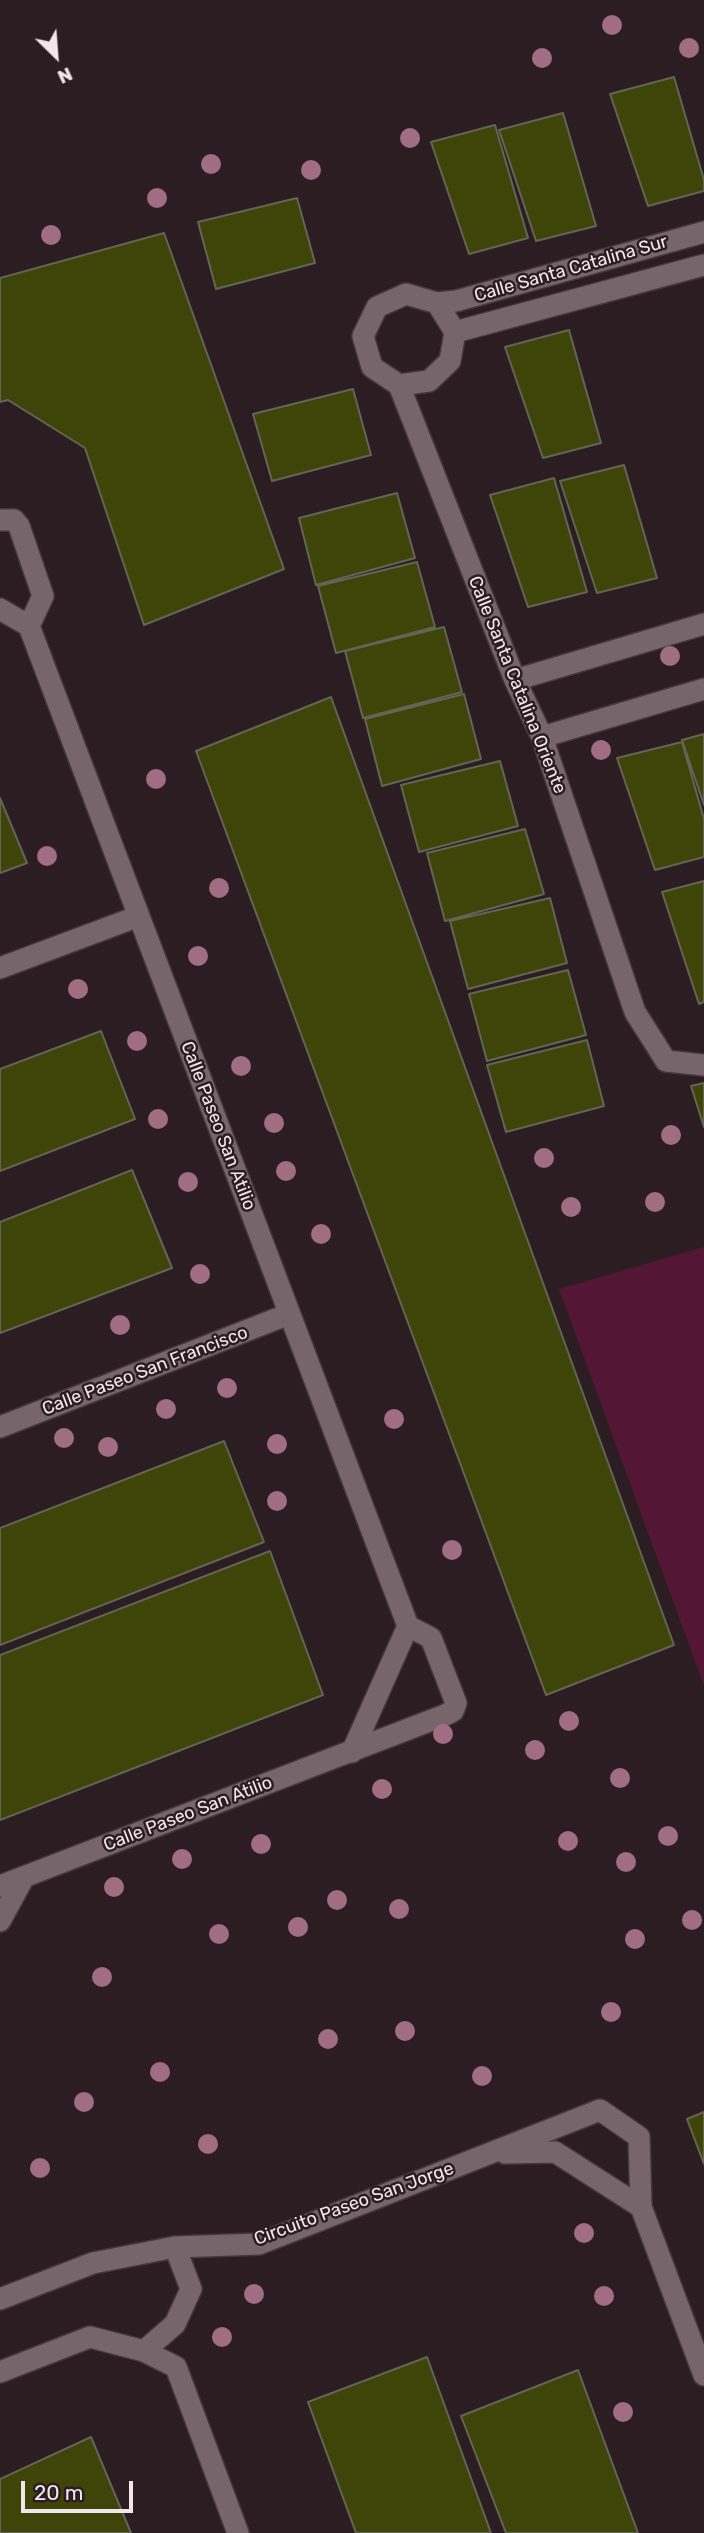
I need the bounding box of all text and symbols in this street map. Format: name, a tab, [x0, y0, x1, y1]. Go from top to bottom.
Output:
north arrow	[21, 21, 91, 91]
text: N	[54, 62, 76, 89]
street label: Calle Santa Catalina Sur	[472, 231, 670, 307]
street label: Calle Santa Catalina Oriente	[463, 573, 571, 797]
street label: Calle Paseo San Atilio	[176, 1039, 260, 1213]
street label: Calle Paseo San Francisco	[39, 1322, 251, 1420]
street label: Calle Paseo San Atilio	[101, 1772, 275, 1856]
street label: Circuito Paseo San Jorge	[251, 2158, 457, 2250]
scale bar	[24, 2466, 136, 2510]
text: 20 m	[34, 2480, 83, 2505]

